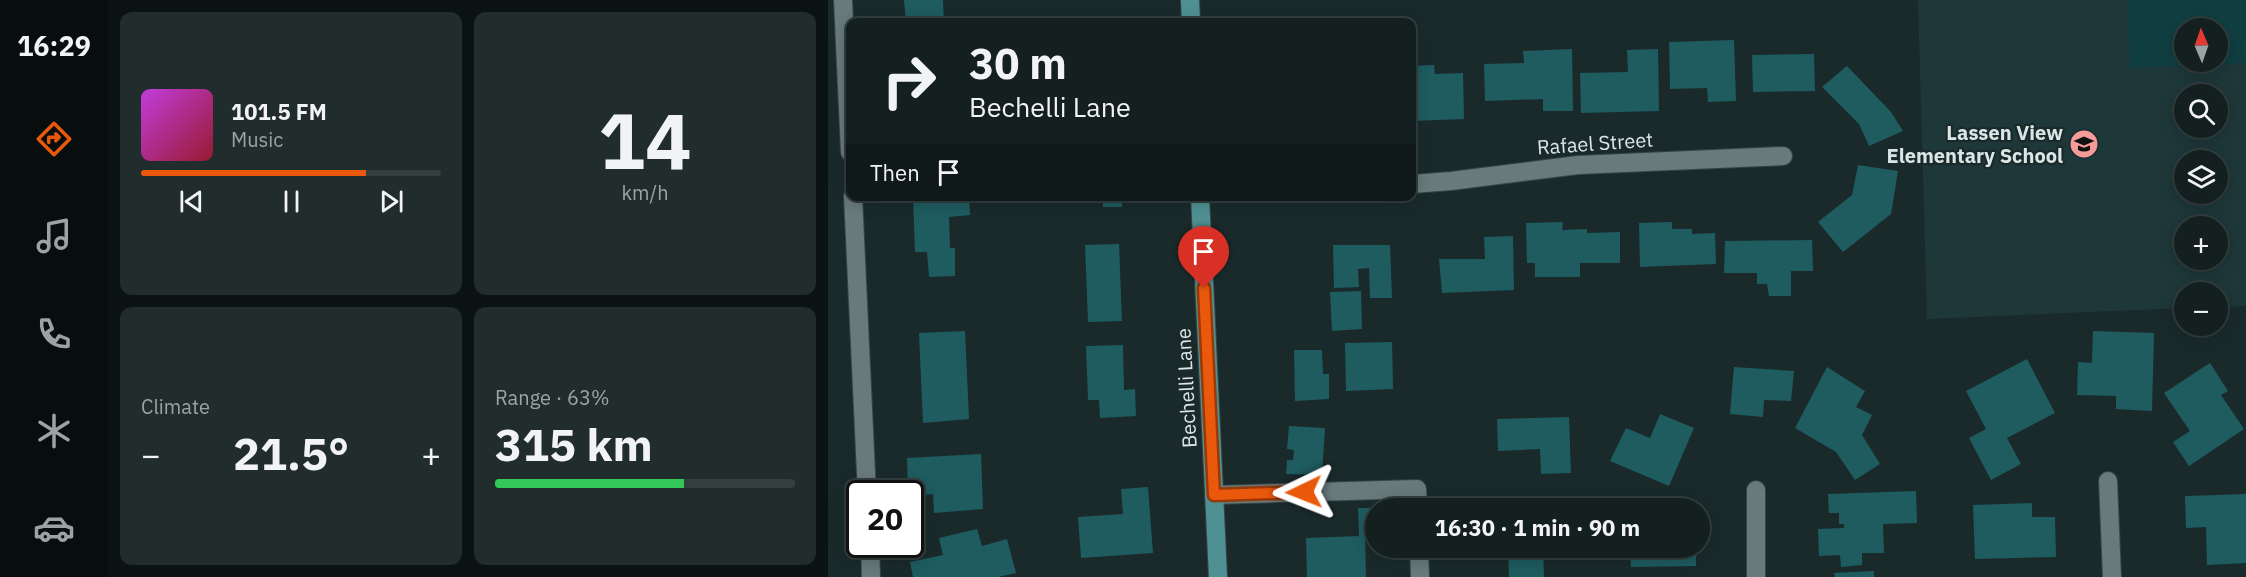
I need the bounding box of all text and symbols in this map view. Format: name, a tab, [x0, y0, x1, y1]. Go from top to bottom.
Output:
north arrow	[2174, 18, 2228, 72]
map controls	[2174, 18, 2228, 336]
text: 16:29	[17, 28, 91, 63]
text: 30 m	[969, 36, 1067, 91]
icon: right	[870, 42, 948, 120]
button: search	[2174, 84, 2228, 138]
text: 14	[598, 89, 692, 190]
text: Bechelli Lane	[969, 89, 1131, 124]
text: 101.5 FM	[231, 97, 327, 126]
icon: directions	[33, 118, 75, 160]
place label: Lassen View Elementary School	[1887, 119, 2063, 169]
street label: Rafael Street	[1536, 125, 1654, 161]
text: Music	[231, 126, 283, 153]
school or university icon: Lassen View Elementary School	[2068, 128, 2100, 160]
button: layers	[2174, 150, 2228, 204]
icon: arrive	[932, 156, 965, 189]
text: Then	[870, 158, 920, 187]
text: km/h	[621, 179, 669, 206]
icon: previous	[175, 185, 208, 218]
icon: pause	[275, 185, 308, 218]
icon: next	[375, 185, 408, 218]
icon: music	[33, 215, 75, 257]
button: +	[2174, 216, 2228, 270]
pin	[1178, 226, 1229, 288]
icon: arrive	[1187, 235, 1220, 268]
button: −	[2174, 282, 2228, 336]
icon: phone	[33, 313, 75, 355]
street label: Bechelli Lane	[1169, 327, 1203, 449]
text: Range · 63%	[495, 384, 610, 411]
text: Climate	[141, 393, 210, 420]
icon: climate	[33, 410, 75, 452]
text: 315 km	[495, 415, 653, 473]
text: 21.5°	[233, 424, 349, 482]
text: −	[141, 433, 161, 476]
text: +	[421, 433, 441, 476]
position arrow	[1272, 460, 1336, 524]
speed limit sign: 20	[846, 480, 924, 558]
icon: car	[33, 507, 75, 549]
text: 16:30 · 1 min · 90 m	[1435, 513, 1640, 542]

